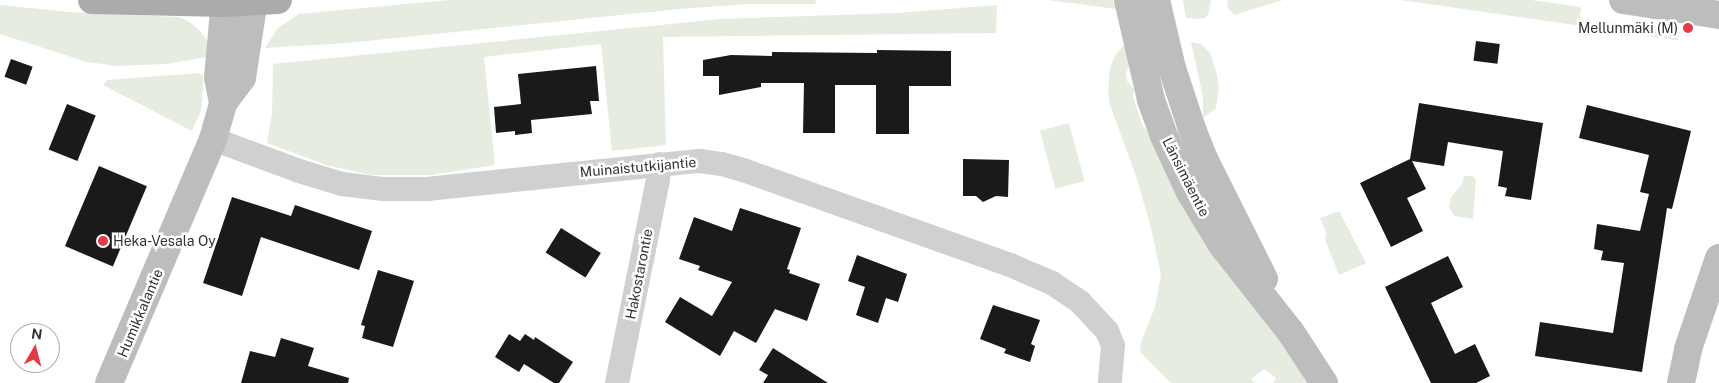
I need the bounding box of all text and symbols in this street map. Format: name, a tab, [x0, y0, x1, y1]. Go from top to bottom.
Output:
place label: Mellunmäki (M)	[1578, 20, 1678, 36]
marker: Mellunmäki (M)	[1682, 22, 1694, 34]
street label: Länsimäentie	[1159, 135, 1213, 219]
street label: Muinaistutkijantie	[579, 154, 697, 180]
street label: Hakostarontie	[622, 227, 656, 321]
place label: Heka-Vesala Oy	[113, 233, 216, 249]
marker: Heka-Vesala Oy	[97, 235, 109, 247]
street label: Humikkalantie	[114, 266, 166, 360]
north arrow	[10, 323, 60, 373]
text: N	[30, 325, 43, 343]

